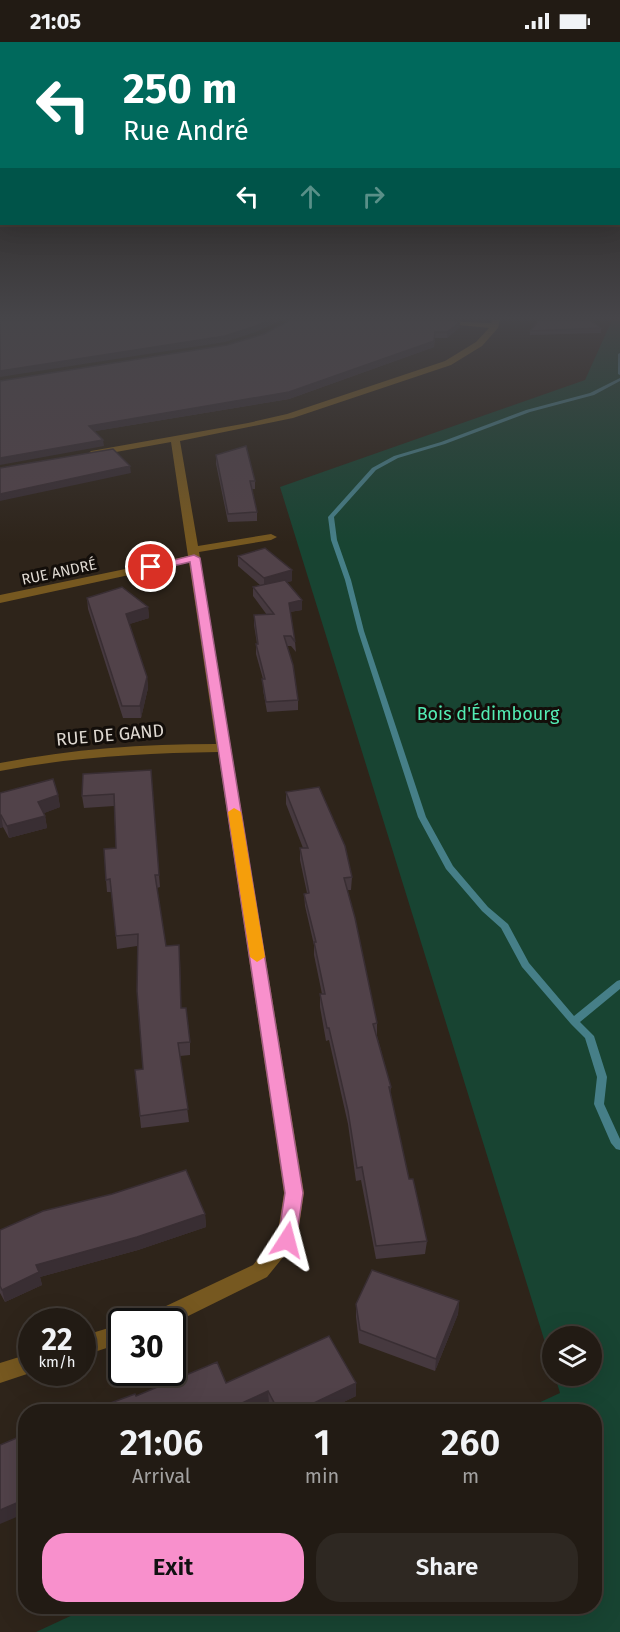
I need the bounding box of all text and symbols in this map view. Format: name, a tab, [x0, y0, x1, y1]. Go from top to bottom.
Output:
text: 21:05	[30, 8, 81, 35]
text: 250 m	[123, 64, 237, 114]
icon: left	[24, 66, 102, 144]
text: Rue André	[123, 115, 249, 147]
icon: left	[231, 180, 264, 213]
icon: ahead	[294, 180, 327, 213]
icon: right	[357, 180, 390, 213]
pin	[125, 541, 176, 592]
icon: arrive	[134, 550, 167, 583]
street label: RUE ANDRÉ	[20, 555, 98, 589]
park label: Bois d'Édimbourg	[417, 702, 560, 725]
street label: RUE DE GAND	[55, 719, 165, 751]
position arrow	[255, 1208, 319, 1272]
speed limit sign: 30	[108, 1308, 186, 1386]
text: 22	[41, 1322, 73, 1358]
map controls	[542, 1326, 602, 1386]
button: layers	[542, 1326, 602, 1386]
text: km/h	[38, 1353, 76, 1371]
text: 21:06	[120, 1421, 203, 1465]
text: 1	[314, 1421, 330, 1465]
text: 260	[441, 1421, 500, 1465]
text: Arrival	[132, 1464, 191, 1488]
text: min	[305, 1464, 339, 1488]
text: m	[462, 1464, 479, 1488]
button: Exit	[42, 1533, 304, 1602]
button: Share	[316, 1533, 578, 1602]

